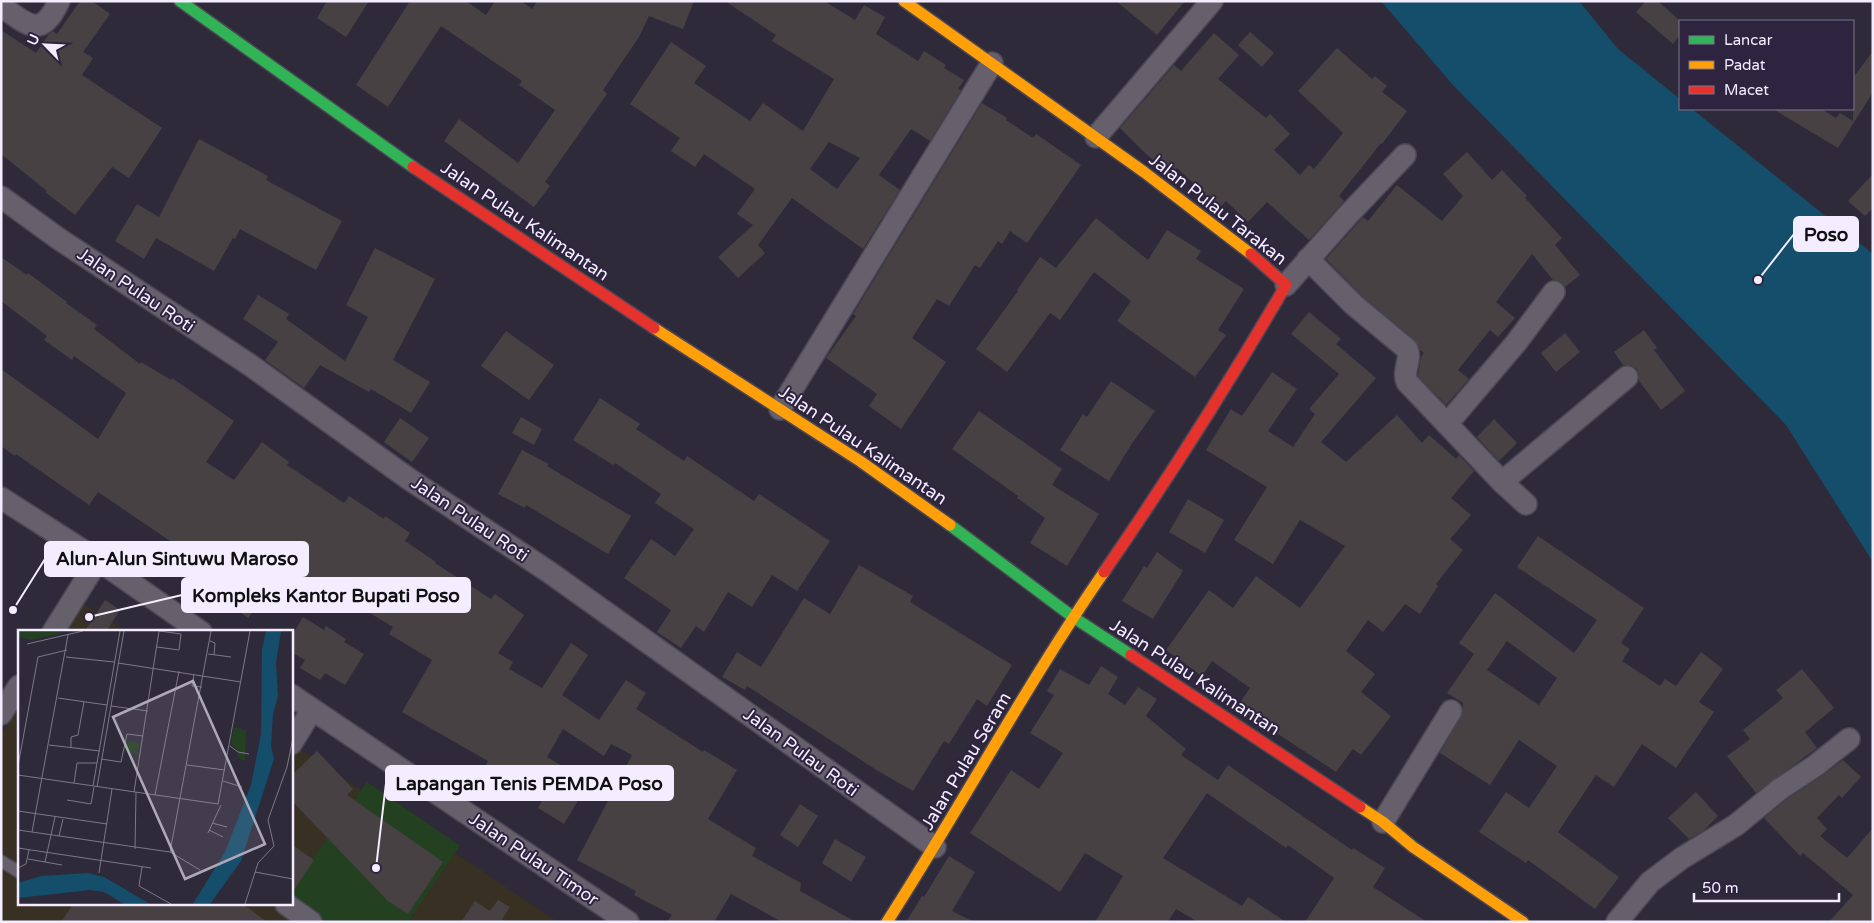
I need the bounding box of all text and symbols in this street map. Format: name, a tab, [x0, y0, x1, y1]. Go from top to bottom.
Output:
north arrow	[20, 20, 70, 70]
legend	[1679, 20, 1854, 110]
text: Lancar	[1724, 31, 1773, 49]
text: U	[24, 32, 44, 48]
text: Padat	[1724, 56, 1766, 74]
text: Macet	[1724, 81, 1769, 99]
street label: Jalan Pulau Tarakan	[1145, 148, 1291, 270]
street label: Jalan Pulau Kalimantan	[437, 156, 613, 286]
callout: Poso	[1794, 217, 1858, 251]
text: Poso	[1804, 224, 1848, 246]
street label: Jalan Pulau Roti	[73, 243, 199, 337]
street label: Jalan Pulau Kalimantan	[775, 380, 951, 510]
street label: Jalan Pulau Roti	[407, 472, 533, 566]
callout: Alun-Alun Sintuwu Maroso	[45, 542, 308, 576]
text: Alun-Alun Sintuwu Maroso	[56, 548, 298, 570]
callout: Kompleks Kantor Bupati Poso	[182, 578, 470, 612]
text: Kompleks Kantor Bupati Poso	[192, 585, 460, 608]
street label: Jalan Pulau Kalimantan	[1106, 614, 1284, 740]
inset map	[18, 630, 292, 906]
street label: Jalan Pulau Seram	[916, 688, 1016, 834]
street label: Jalan Pulau Roti	[739, 703, 863, 801]
callout: Lapangan Tenis PEMDA Poso	[386, 766, 673, 800]
text: Lapangan Tenis PEMDA Poso	[395, 773, 663, 796]
street label: Jalan Pulau Timor	[465, 808, 603, 911]
scale bar	[1694, 870, 1839, 902]
text: 50 m	[1702, 879, 1739, 897]

